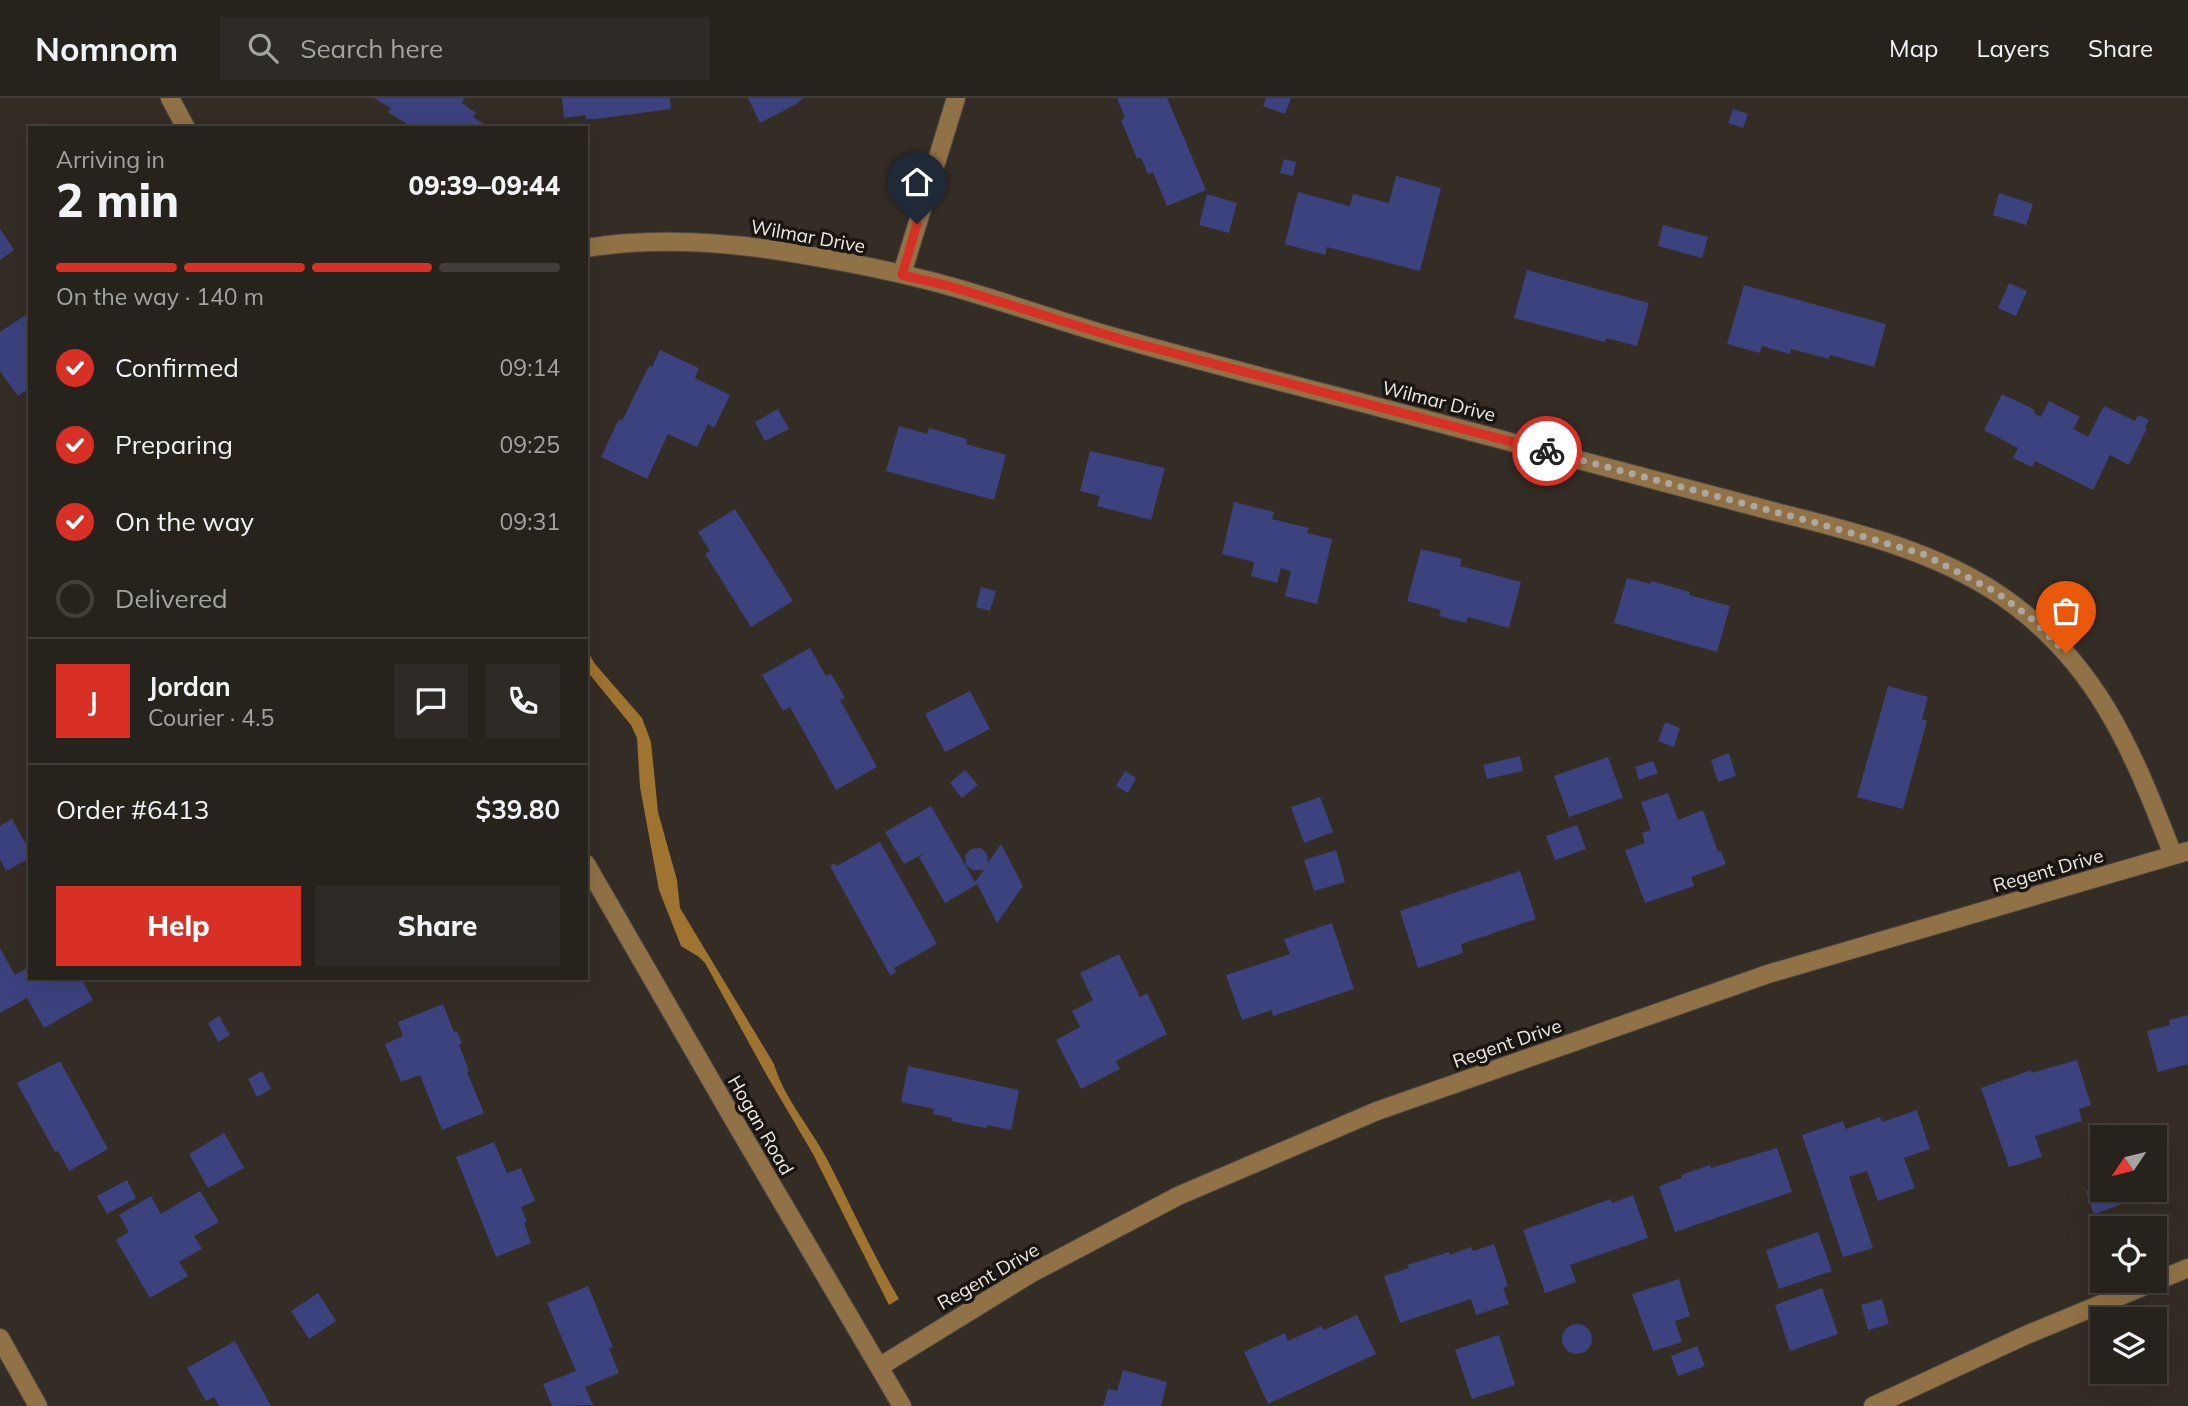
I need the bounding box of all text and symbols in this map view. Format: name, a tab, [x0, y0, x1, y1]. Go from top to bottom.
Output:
search box	[220, 17, 710, 80]
text: Nomnom	[35, 28, 178, 69]
icon: search	[244, 29, 282, 67]
text: Search here	[300, 32, 443, 65]
text: Map	[1889, 33, 1938, 63]
text: Layers	[1976, 33, 2050, 63]
text: Share	[2088, 33, 2153, 63]
text: Arriving in	[56, 145, 165, 174]
pin	[887, 152, 947, 224]
icon: home	[898, 163, 936, 201]
text: 09:39–09:44	[409, 169, 560, 202]
text: 2 min	[56, 171, 179, 229]
street label: Wilmar Drive	[749, 214, 867, 258]
text: On the way · 140 m	[56, 282, 264, 311]
icon: check	[56, 349, 94, 387]
text: Confirmed	[115, 351, 239, 384]
text: 09:14	[500, 353, 560, 382]
street label: Wilmar Drive	[1380, 375, 1498, 427]
courier	[1512, 416, 1582, 486]
icon: check	[56, 426, 94, 464]
text: Preparing	[115, 428, 233, 461]
text: 09:25	[500, 430, 560, 459]
icon: bike	[1528, 432, 1566, 470]
icon: check	[56, 503, 94, 541]
text: On the way	[115, 505, 254, 538]
text: 09:31	[500, 507, 560, 536]
pin	[2036, 581, 2096, 653]
text: Delivered	[115, 582, 228, 615]
icon: bag	[2047, 592, 2085, 630]
button: chat	[394, 664, 468, 738]
button: phone	[486, 664, 560, 738]
text: Jordan	[148, 670, 231, 703]
text: J	[88, 685, 98, 718]
text: Courier · 4.5	[148, 703, 274, 732]
text: Order #6413	[56, 793, 209, 826]
text: $39.80	[476, 793, 560, 826]
street label: Regent Drive	[1990, 843, 2106, 897]
button: Help	[56, 886, 301, 966]
button: Share	[315, 886, 560, 966]
street label: Regent Drive	[1449, 1013, 1565, 1073]
street label: Hogan Road	[723, 1071, 799, 1179]
north arrow	[2090, 1125, 2166, 1202]
map controls	[2090, 1125, 2167, 1384]
button: locate	[2090, 1216, 2167, 1293]
street label: Regent Drive	[933, 1237, 1043, 1315]
button: layers	[2090, 1307, 2167, 1384]

